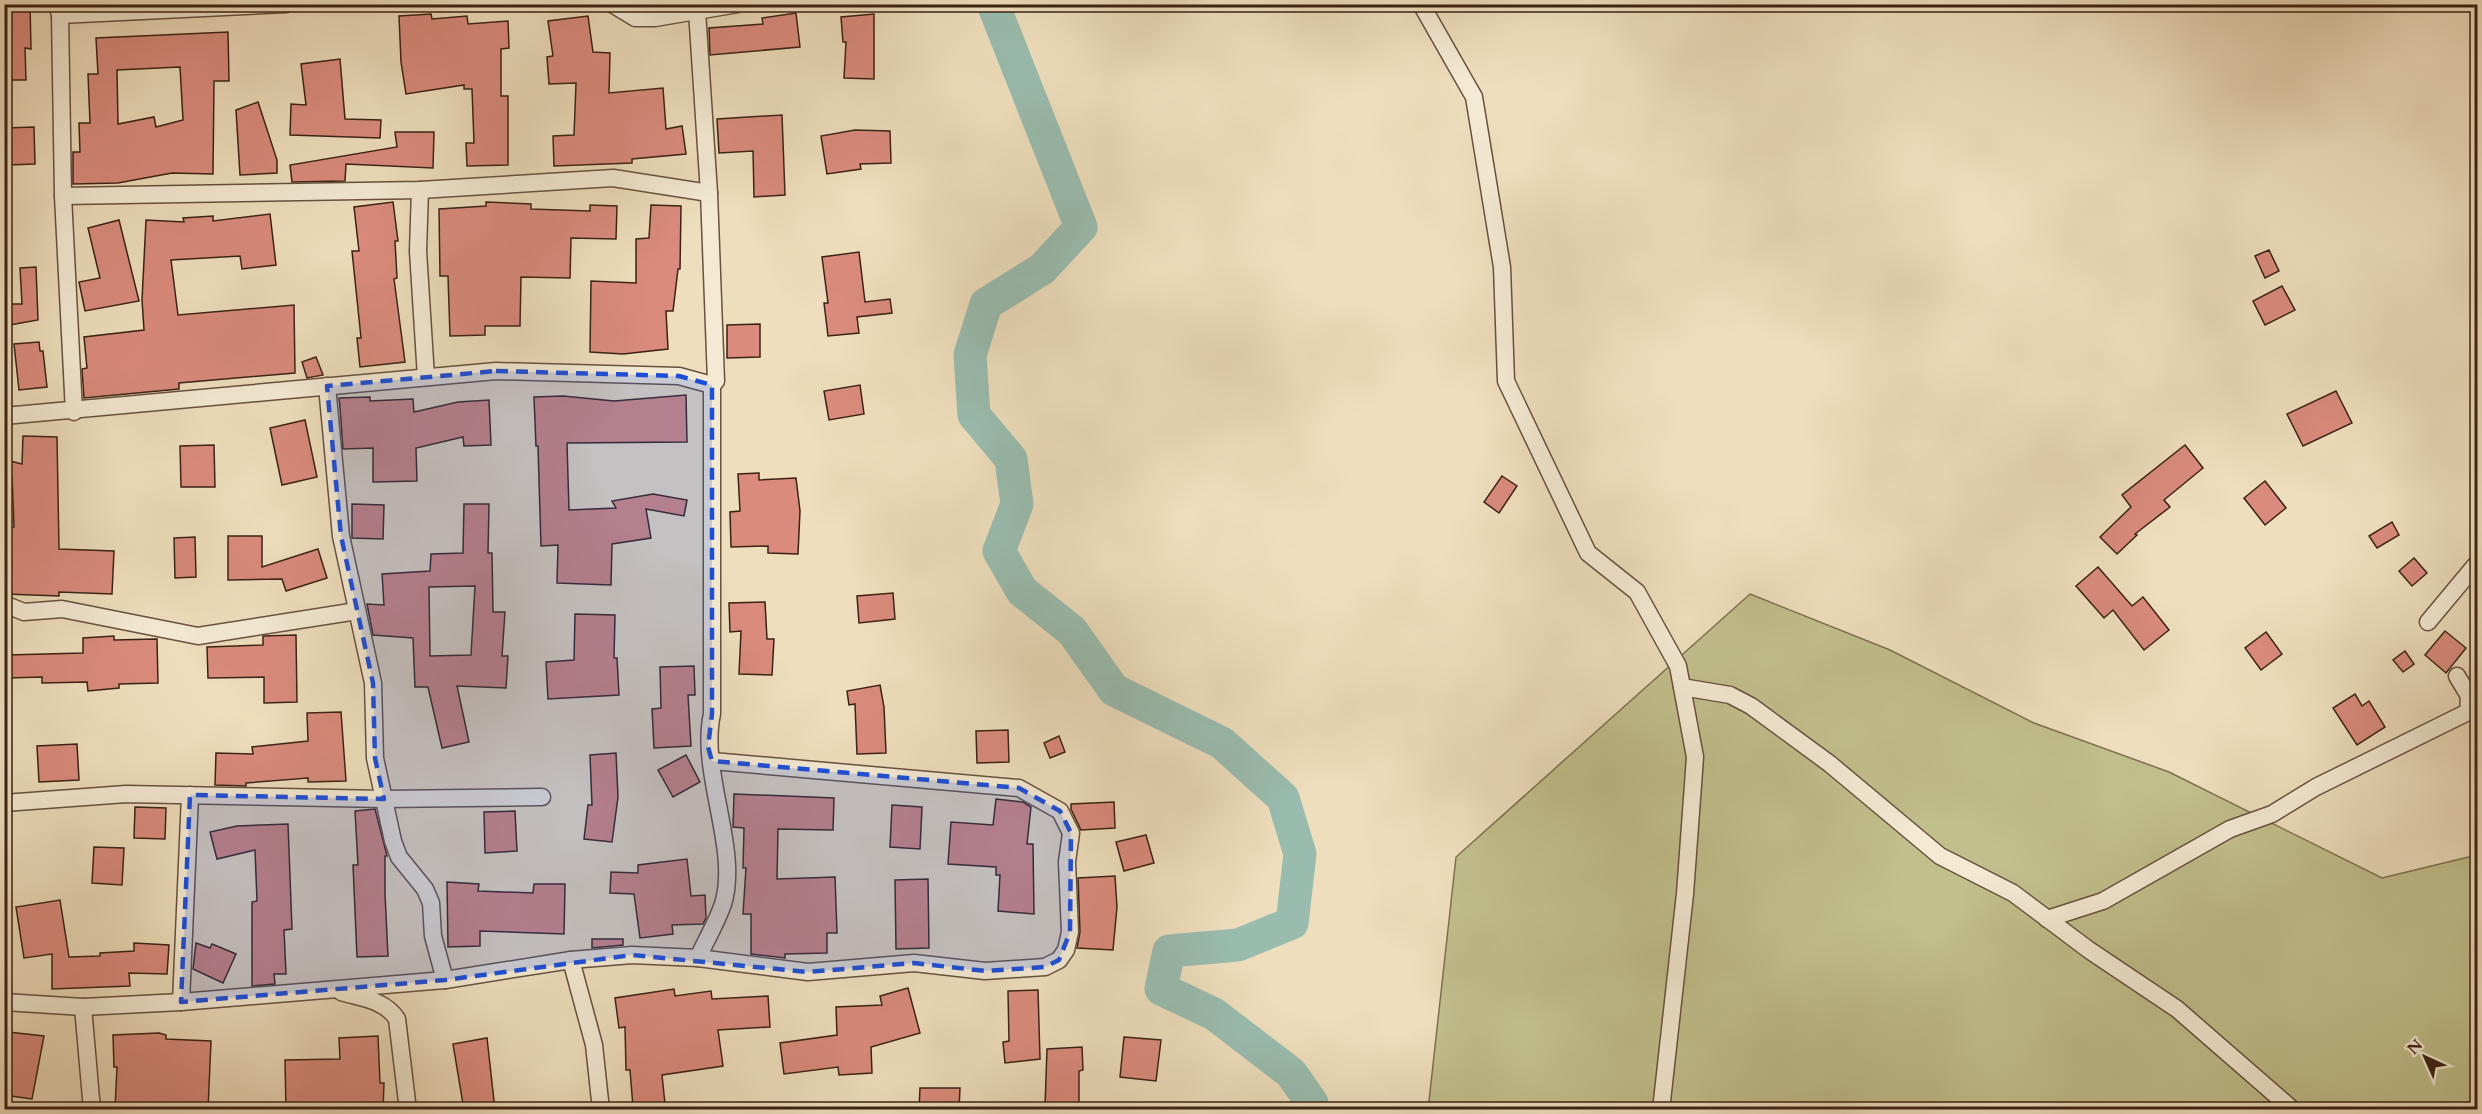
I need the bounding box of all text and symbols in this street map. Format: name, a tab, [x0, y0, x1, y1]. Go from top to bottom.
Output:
north arrow	[2395, 1027, 2455, 1087]
text: N	[2402, 1034, 2428, 1060]

